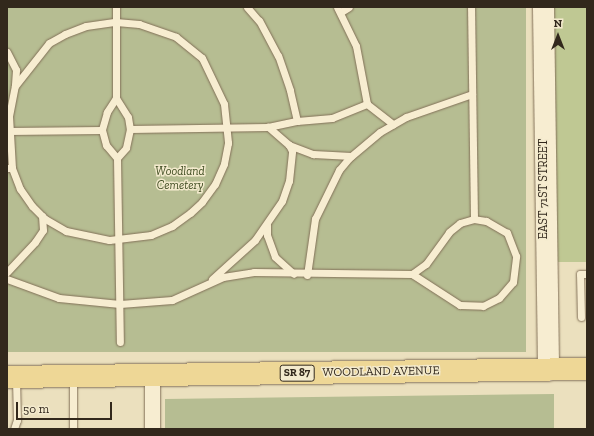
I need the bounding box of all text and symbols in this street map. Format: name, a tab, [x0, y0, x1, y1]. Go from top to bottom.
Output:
north arrow	[538, 16, 578, 56]
text: N	[554, 17, 562, 30]
street label: EAST 71ST STREET	[537, 138, 551, 240]
park label: Woodland Cemetery	[155, 165, 205, 193]
road number: SR 87	[279, 364, 315, 382]
street label: WOODLAND AVENUE	[322, 364, 440, 380]
scale bar	[18, 394, 114, 420]
text: 50 m	[23, 402, 49, 416]

